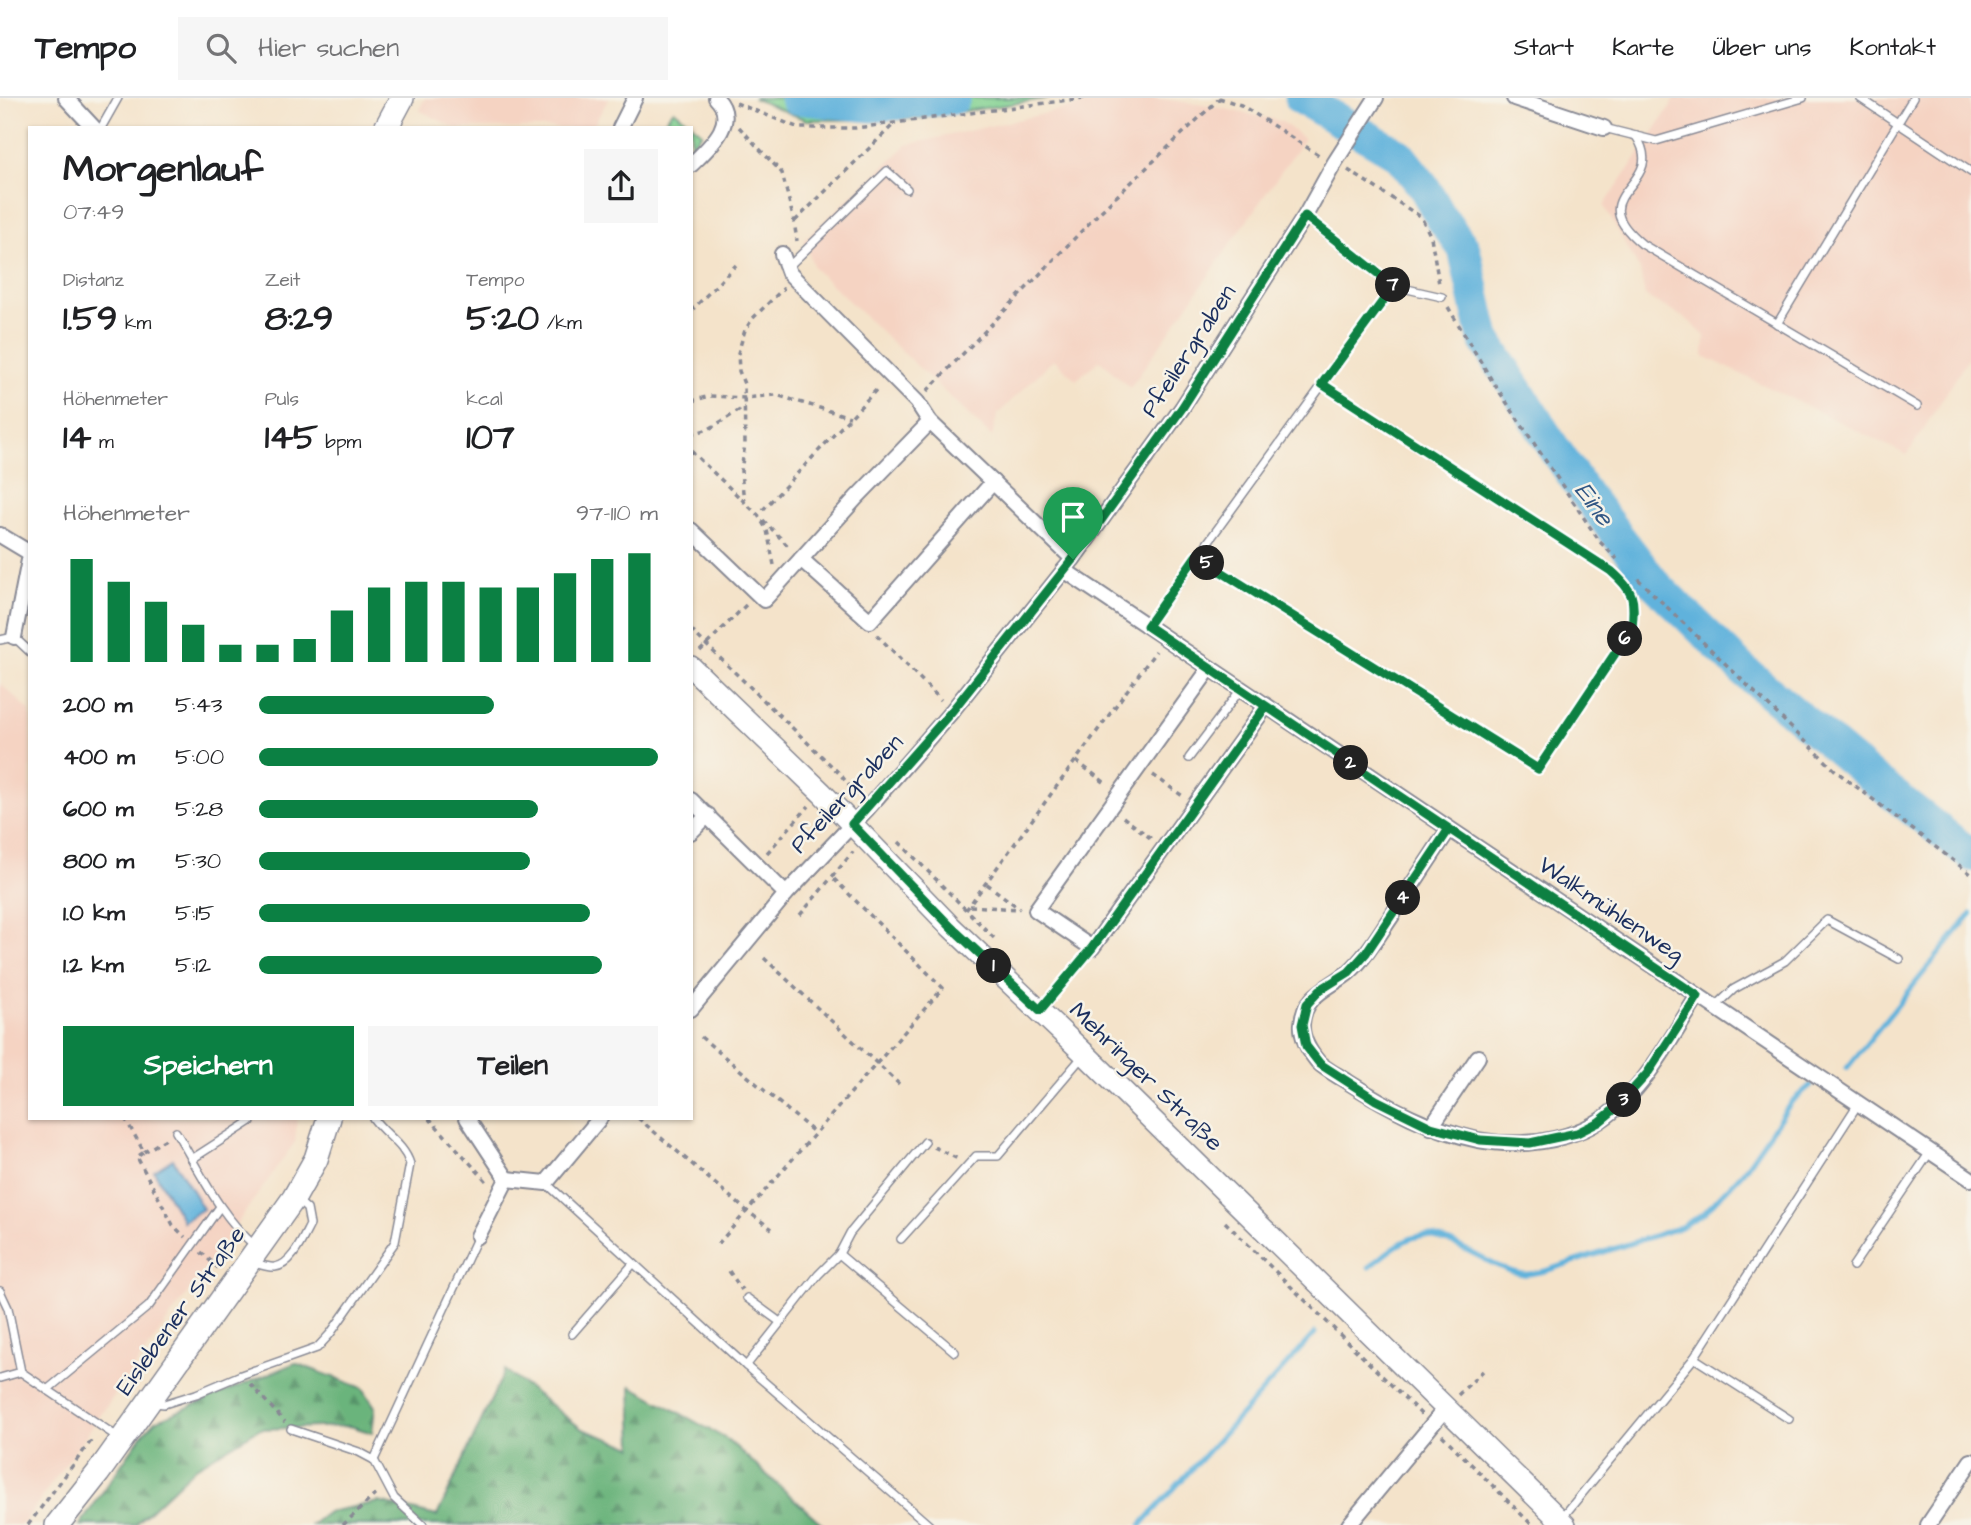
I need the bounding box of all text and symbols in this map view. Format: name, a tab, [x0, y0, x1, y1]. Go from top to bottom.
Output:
search box	[178, 17, 668, 80]
text: Tempo	[35, 25, 136, 71]
icon: search	[202, 29, 240, 67]
text: Hier suchen	[258, 30, 399, 66]
text: Start	[1514, 31, 1574, 65]
text: Karte	[1612, 31, 1675, 65]
text: Über uns	[1713, 31, 1812, 65]
text: Kontakt	[1850, 31, 1936, 65]
text: Morgenlauf	[63, 144, 263, 196]
button: share	[584, 149, 658, 223]
text: 07:49	[63, 196, 124, 228]
text: Distanz	[63, 267, 124, 294]
text: Zeit	[265, 267, 300, 294]
text: Tempo	[466, 267, 525, 294]
pin: 7	[1376, 268, 1410, 302]
text: 7	[1387, 271, 1398, 298]
street label: Pfeilergraben	[1133, 278, 1246, 425]
text: 1.59	[63, 294, 117, 343]
text: 8:29	[265, 294, 333, 343]
text: 5:20	[466, 294, 539, 343]
text: km	[117, 310, 151, 337]
text: /km	[539, 310, 582, 337]
text: Höhenmeter	[63, 386, 168, 413]
text: Puls	[265, 386, 299, 413]
text: kcal	[466, 386, 503, 413]
text: 14	[63, 413, 91, 462]
text: 145	[265, 413, 318, 462]
text: 107	[466, 413, 514, 462]
text: m	[91, 429, 114, 456]
text: bpm	[318, 429, 361, 456]
water label: Eine	[1566, 475, 1623, 535]
pin	[1043, 487, 1103, 559]
text: Höhenmeter	[63, 497, 190, 529]
text: 97–110 m	[576, 497, 658, 529]
icon: arrive	[1054, 498, 1092, 536]
pin: 5	[1190, 546, 1224, 580]
text: 5	[1200, 549, 1213, 576]
pin: 6	[1608, 622, 1642, 656]
text: 6	[1619, 625, 1630, 652]
text: 200 m	[63, 689, 132, 721]
text: 5:43	[175, 689, 222, 721]
street label: Pfeilergraben	[783, 727, 912, 862]
text: 400 m	[63, 741, 135, 773]
text: 5:00	[175, 741, 224, 773]
pin: 2	[1334, 746, 1368, 780]
text: 2	[1345, 749, 1356, 776]
text: 600 m	[63, 793, 134, 825]
text: 5:28	[175, 793, 223, 825]
text: 800 m	[63, 845, 134, 877]
text: 5:30	[175, 845, 221, 877]
street label: Walkmühlenweg	[1531, 848, 1691, 972]
pin: 4	[1386, 880, 1420, 916]
text: 4	[1396, 884, 1409, 911]
text: 1.0 km	[63, 897, 125, 929]
text: 5:15	[175, 897, 214, 929]
pin: 1	[976, 948, 1012, 984]
text: 1.2 km	[63, 949, 124, 981]
text: 5:12	[175, 949, 211, 981]
text: 1	[992, 952, 995, 979]
street label: Mehringer Straße	[1061, 994, 1231, 1160]
button: Speichern	[63, 1026, 354, 1106]
button: Teilen	[368, 1026, 658, 1106]
pin: 3	[1606, 1082, 1642, 1118]
text: 3	[1619, 1086, 1628, 1113]
street label: Eislebener Straße	[108, 1219, 254, 1403]

